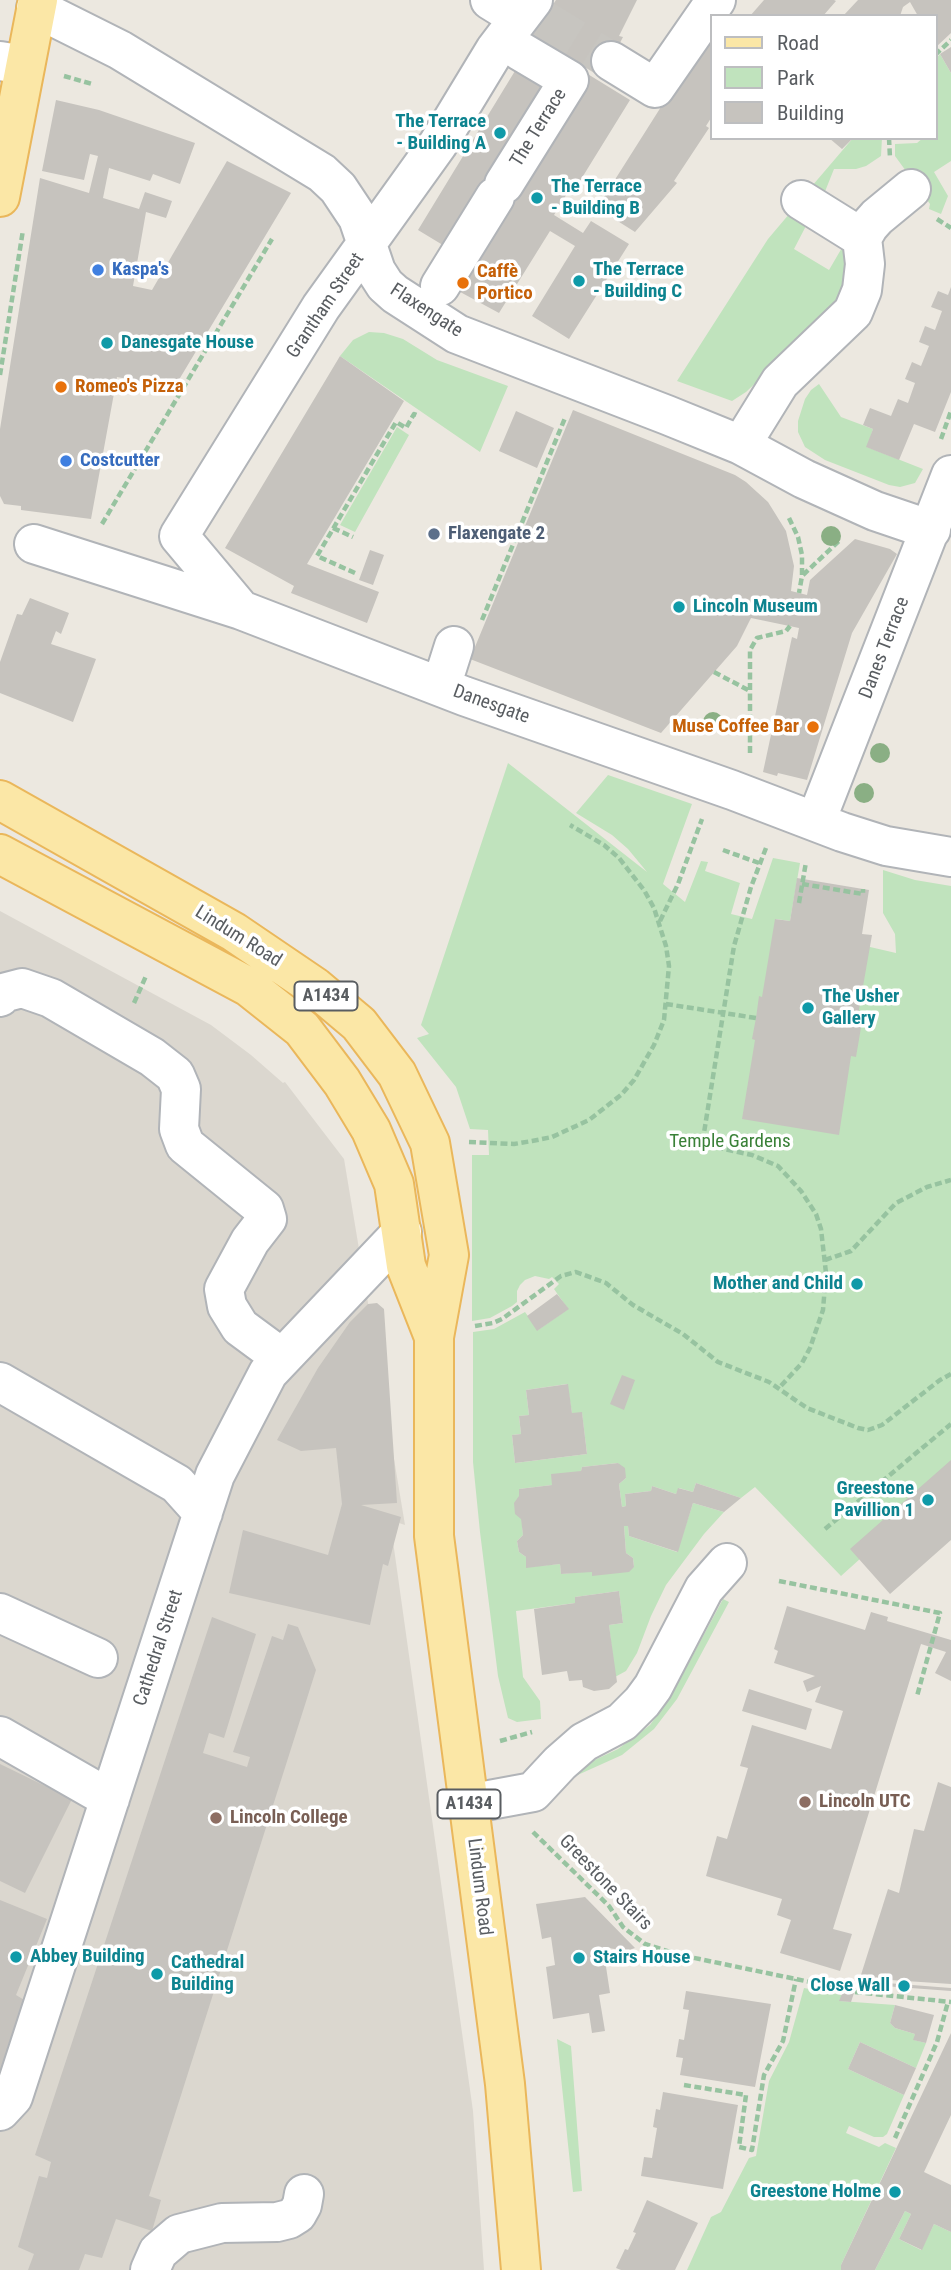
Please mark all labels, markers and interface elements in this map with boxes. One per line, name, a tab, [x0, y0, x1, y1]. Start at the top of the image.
legend	[710, 14, 937, 140]
text: Road	[777, 31, 819, 55]
text: Park	[777, 66, 814, 90]
street label: The Terrace	[506, 85, 572, 171]
text: Building	[777, 101, 844, 125]
place label: The Terrace - Building A	[395, 111, 486, 155]
marker: The Terrace - Building A	[492, 125, 508, 141]
place label: The Terrace - Building B	[551, 176, 642, 220]
marker: The Terrace - Building B	[529, 190, 545, 206]
street label: Grantham Street	[282, 249, 370, 363]
place label: Kaspa's	[112, 259, 169, 281]
place label: The Terrace - Building C	[593, 259, 684, 303]
place label: Caffè Portico	[477, 261, 533, 305]
marker: Kaspa's	[90, 262, 106, 278]
marker: The Terrace - Building C	[571, 273, 587, 289]
marker: Caffè Portico	[455, 275, 471, 291]
street label: Flaxengate	[385, 279, 467, 343]
place label: Danesgate House	[121, 332, 254, 354]
marker: Danesgate House	[99, 335, 115, 351]
place label: Romeo's Pizza	[75, 376, 184, 398]
marker: Romeo's Pizza	[53, 379, 69, 395]
place label: Costcutter	[80, 450, 160, 472]
marker: Costcutter	[58, 453, 74, 469]
place label: Flaxengate 2	[448, 523, 545, 545]
marker: Flaxengate 2	[426, 526, 442, 542]
street label: Danes Terrace	[855, 594, 915, 702]
place label: Lincoln Museum	[693, 596, 818, 618]
marker: Lincoln Museum	[671, 599, 687, 615]
street label: Danesgate	[450, 681, 532, 729]
place label: Muse Coffee Bar	[672, 716, 799, 738]
marker: Muse Coffee Bar	[805, 719, 821, 735]
street label: Lindum Road	[190, 901, 286, 973]
road number: A1434	[294, 981, 358, 1010]
place label: The Usher Gallery	[822, 986, 899, 1030]
marker: The Usher Gallery	[800, 1000, 816, 1016]
park label: Temple Gardens	[669, 1131, 791, 1153]
place label: Mother and Child	[713, 1273, 843, 1295]
marker: Mother and Child	[849, 1276, 865, 1292]
place label: Greestone Pavillion 1	[834, 1478, 914, 1522]
marker: Greestone Pavillion 1	[920, 1492, 936, 1508]
street label: Cathedral Street	[129, 1587, 189, 1709]
road number: A1434	[438, 1790, 500, 1818]
place label: Lincoln UTC	[819, 1791, 911, 1813]
marker: Lincoln UTC	[797, 1794, 813, 1810]
place label: Lincoln College	[230, 1807, 348, 1829]
marker: Lincoln College	[208, 1810, 224, 1826]
street label: Greestone Stairs	[554, 1830, 656, 1936]
street label: Lindum Road	[462, 1837, 496, 1937]
place label: Abbey Building	[30, 1946, 145, 1968]
place label: Stairs House	[593, 1947, 690, 1969]
marker: Abbey Building	[8, 1949, 24, 1965]
marker: Stairs House	[571, 1950, 587, 1966]
place label: Cathedral Building	[171, 1952, 244, 1996]
marker: Cathedral Building	[149, 1966, 165, 1982]
place label: Close Wall	[810, 1975, 890, 1997]
marker: Close Wall	[896, 1978, 912, 1994]
place label: Greestone Holme	[750, 2181, 881, 2203]
marker: Greestone Holme	[887, 2184, 903, 2200]

